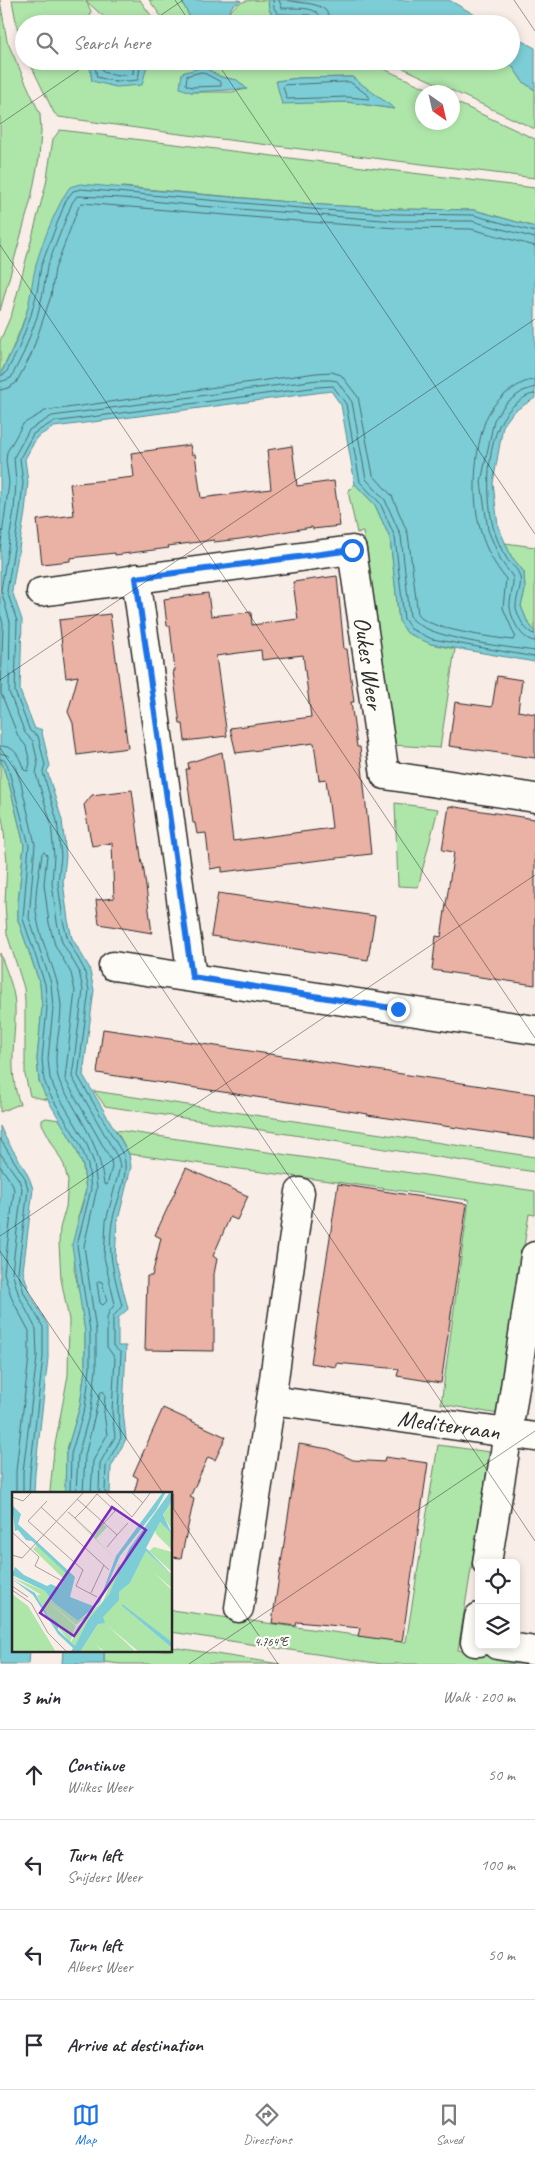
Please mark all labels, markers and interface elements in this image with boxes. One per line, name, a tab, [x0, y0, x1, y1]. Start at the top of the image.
search box	[15, 15, 520, 70]
icon: search	[33, 29, 61, 57]
text: Search here	[73, 31, 150, 55]
north arrow	[415, 85, 460, 130]
route start	[341, 539, 364, 562]
street label: Oukes Weer	[347, 615, 391, 714]
route end	[387, 998, 410, 1021]
street label: Mediterraan	[396, 1403, 502, 1447]
inset map	[12, 1492, 172, 1652]
map controls	[475, 1559, 520, 1649]
button: locate	[475, 1559, 520, 1604]
button: layers	[475, 1604, 520, 1649]
text: 4.764°E	[254, 1634, 290, 1650]
text: 3 min	[20, 1684, 60, 1710]
text: Walk · 200 m	[443, 1687, 515, 1707]
text: Continue	[67, 1753, 124, 1777]
icon: ahead	[20, 1761, 48, 1789]
text: 50 m	[488, 1765, 515, 1785]
text: Wilkes Weer	[67, 1777, 133, 1797]
text: Turn left	[67, 1843, 122, 1867]
icon: left	[20, 1851, 48, 1879]
text: 100 m	[481, 1855, 515, 1875]
text: Snijders Weer	[67, 1867, 142, 1887]
text: Turn left	[67, 1933, 122, 1957]
icon: left	[20, 1941, 48, 1969]
text: 50 m	[488, 1945, 515, 1965]
text: Albers Weer	[67, 1957, 133, 1977]
icon: arrive	[20, 2031, 48, 2059]
text: Arrive at destination	[67, 2033, 203, 2057]
tab: Map	[72, 2101, 100, 2148]
tab: Directions	[243, 2101, 292, 2148]
tab: Saved	[435, 2101, 463, 2148]

